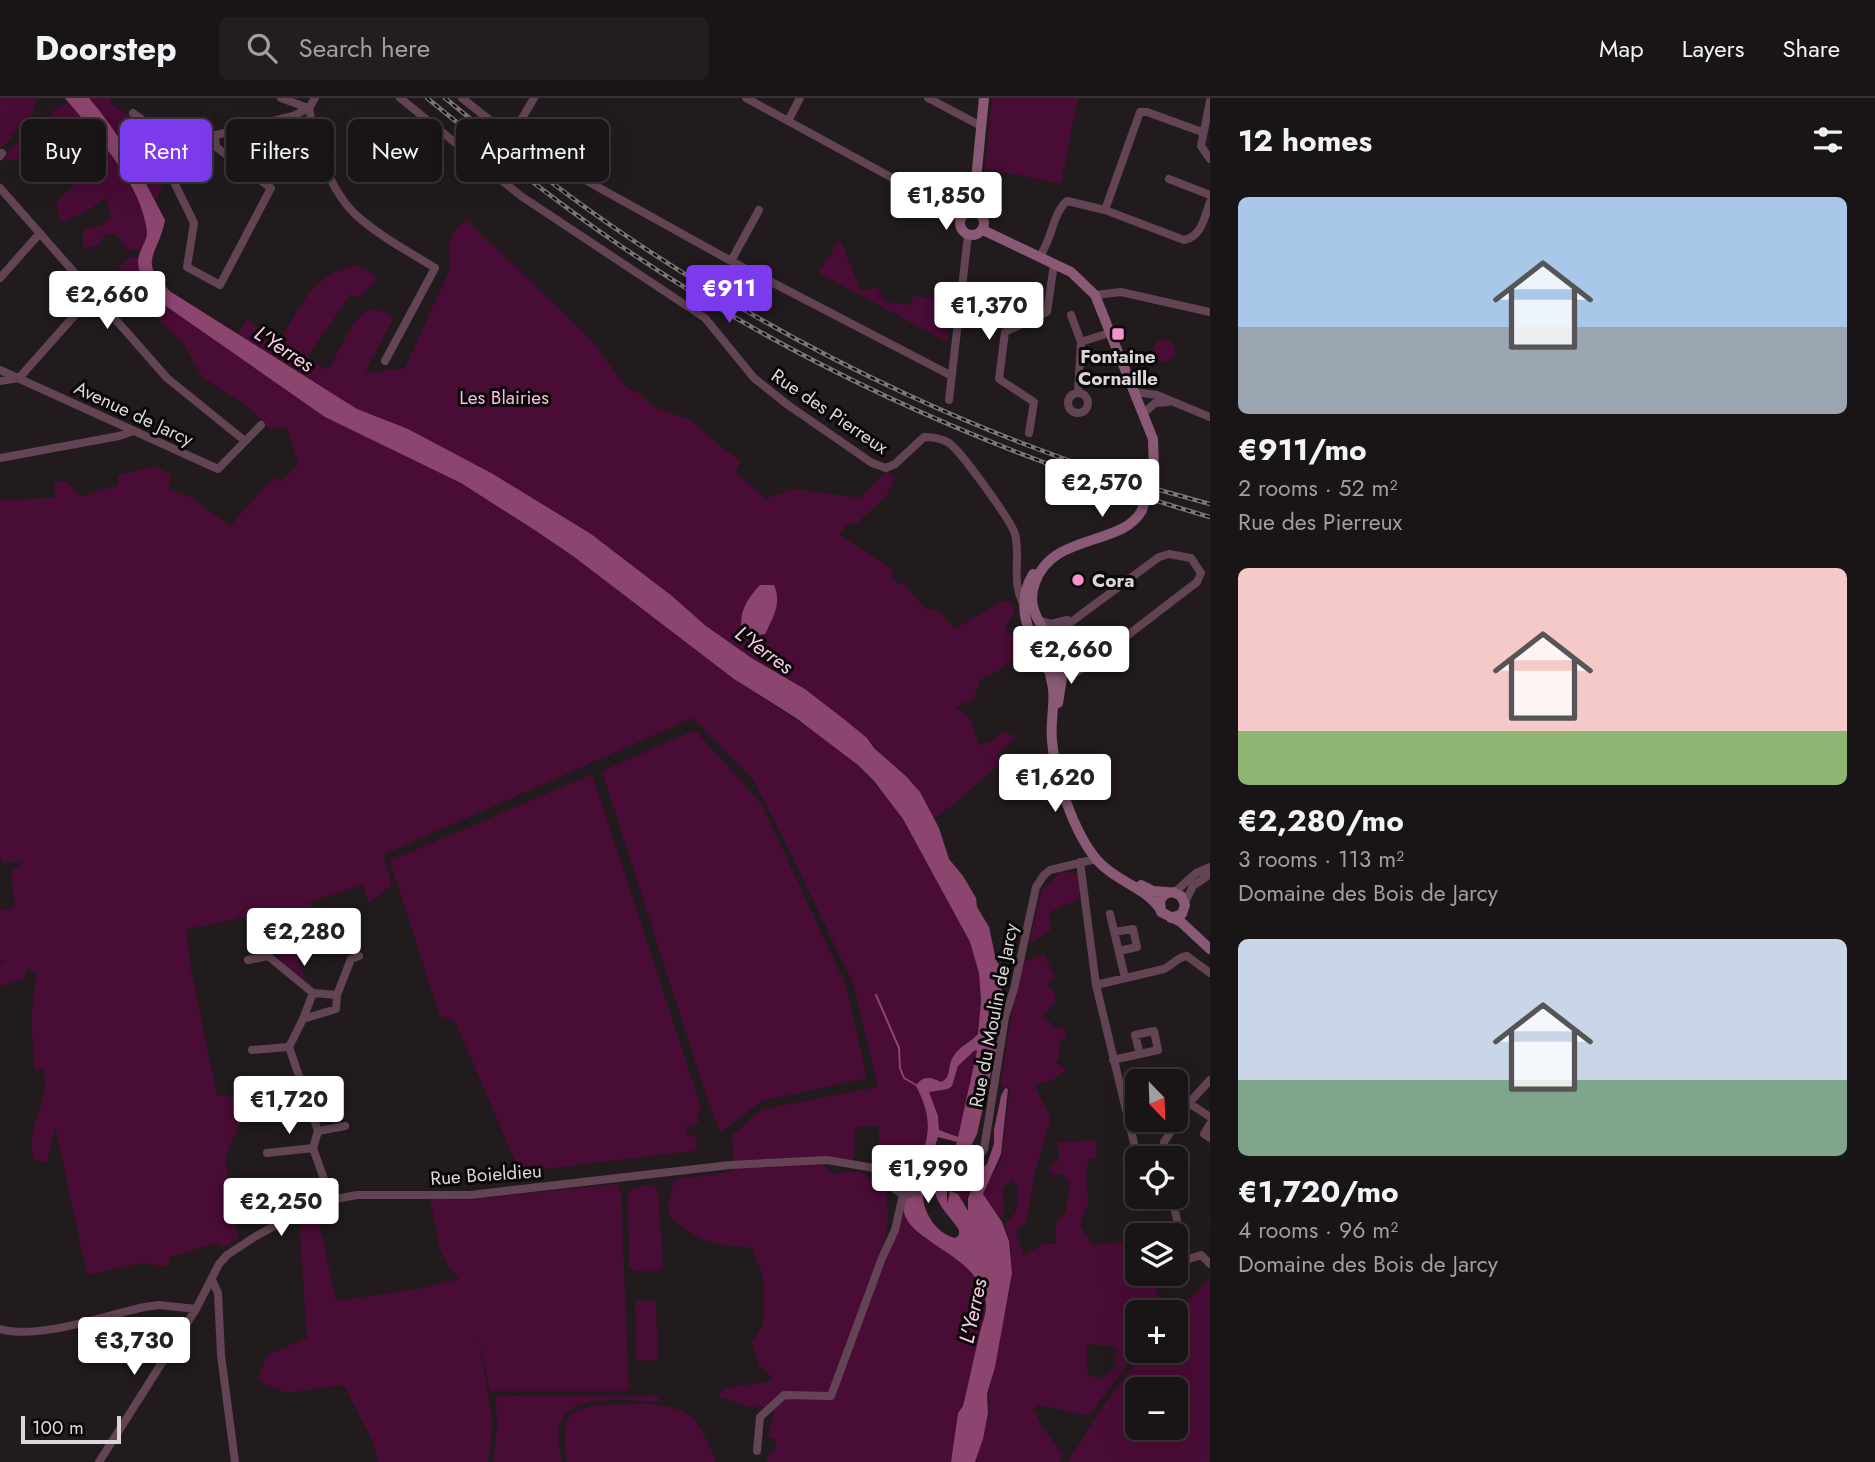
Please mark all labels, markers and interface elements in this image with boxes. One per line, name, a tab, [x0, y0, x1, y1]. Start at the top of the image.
search box	[219, 17, 709, 80]
text: Doorstep	[35, 25, 177, 72]
icon: search	[243, 29, 281, 67]
text: Search here	[299, 29, 430, 67]
text: Map	[1599, 31, 1644, 66]
text: Layers	[1682, 31, 1744, 66]
text: Share	[1782, 31, 1840, 66]
chip: Buy	[21, 119, 106, 182]
chip: Rent	[120, 119, 212, 182]
chip: Filters	[226, 119, 334, 182]
chip: New	[348, 119, 442, 182]
chip: Apartment	[456, 119, 609, 182]
text: 12 homes	[1238, 119, 1372, 162]
icon: filters	[1809, 121, 1847, 159]
pin: €1,850	[889, 172, 1003, 232]
text: €1,850	[907, 178, 985, 212]
icon: home	[1480, 242, 1606, 368]
pin: €911	[688, 266, 770, 325]
text: €911	[702, 271, 756, 305]
pin: €2,660	[50, 272, 164, 331]
text: €2,660	[65, 277, 149, 311]
pin: €1,370	[932, 282, 1046, 342]
text: €1,370	[950, 288, 1028, 322]
water label: L'Yerres	[248, 319, 320, 380]
marker: Fontaine Cornaille	[1110, 326, 1126, 342]
place label: Fontaine Cornaille	[1078, 343, 1158, 392]
street label: Rue des Pierreux	[766, 362, 894, 461]
street label: Avenue de Jarcy	[70, 374, 198, 453]
park label: Les Blairies	[459, 384, 549, 411]
text: €911/mo	[1238, 428, 1367, 471]
pin: €2,570	[1045, 460, 1159, 519]
text: €2,570	[1061, 465, 1143, 499]
text: 2 rooms · 52 m²	[1238, 471, 1397, 505]
text: Rue des Pierreux	[1238, 505, 1402, 539]
place label: Cora	[1092, 567, 1135, 594]
marker: Cora	[1070, 572, 1086, 588]
icon: home	[1480, 613, 1606, 739]
water label: L'Yerres	[729, 619, 800, 682]
pin: €2,660	[1014, 626, 1128, 686]
text: €2,660	[1029, 632, 1113, 666]
pin: €1,620	[998, 754, 1112, 814]
text: €1,620	[1015, 760, 1095, 794]
text: €2,280/mo	[1238, 799, 1404, 842]
text: 3 rooms · 113 m²	[1238, 842, 1404, 876]
text: Domaine des Bois de Jarcy	[1238, 876, 1498, 910]
pin: €2,280	[247, 908, 361, 968]
text: €2,280	[263, 914, 345, 948]
street label: Rue du Moulin de Jarcy	[962, 920, 1025, 1109]
icon: home	[1480, 984, 1606, 1110]
north arrow	[1125, 1069, 1188, 1132]
map controls	[1125, 1069, 1188, 1440]
pin: €1,720	[232, 1076, 346, 1136]
text: €1,720	[250, 1082, 328, 1116]
pin: €1,990	[871, 1146, 985, 1205]
button: locate	[1125, 1146, 1188, 1209]
text: €1,990	[888, 1151, 968, 1185]
street label: Rue Boieldieu	[429, 1157, 543, 1192]
text: €1,720/mo	[1238, 1170, 1399, 1213]
pin: €2,250	[224, 1178, 338, 1238]
text: €2,250	[240, 1184, 322, 1218]
text: 4 rooms · 96 m²	[1238, 1213, 1398, 1247]
button: layers	[1125, 1223, 1188, 1286]
text: Domaine des Bois de Jarcy	[1238, 1247, 1498, 1281]
water label: L'Yerres	[952, 1275, 995, 1346]
button: +	[1125, 1300, 1188, 1363]
pin: €3,730	[77, 1318, 191, 1377]
text: €3,730	[94, 1323, 174, 1357]
button: −	[1125, 1377, 1188, 1440]
scale bar	[21, 1413, 121, 1445]
text: 100 m	[32, 1414, 84, 1441]

